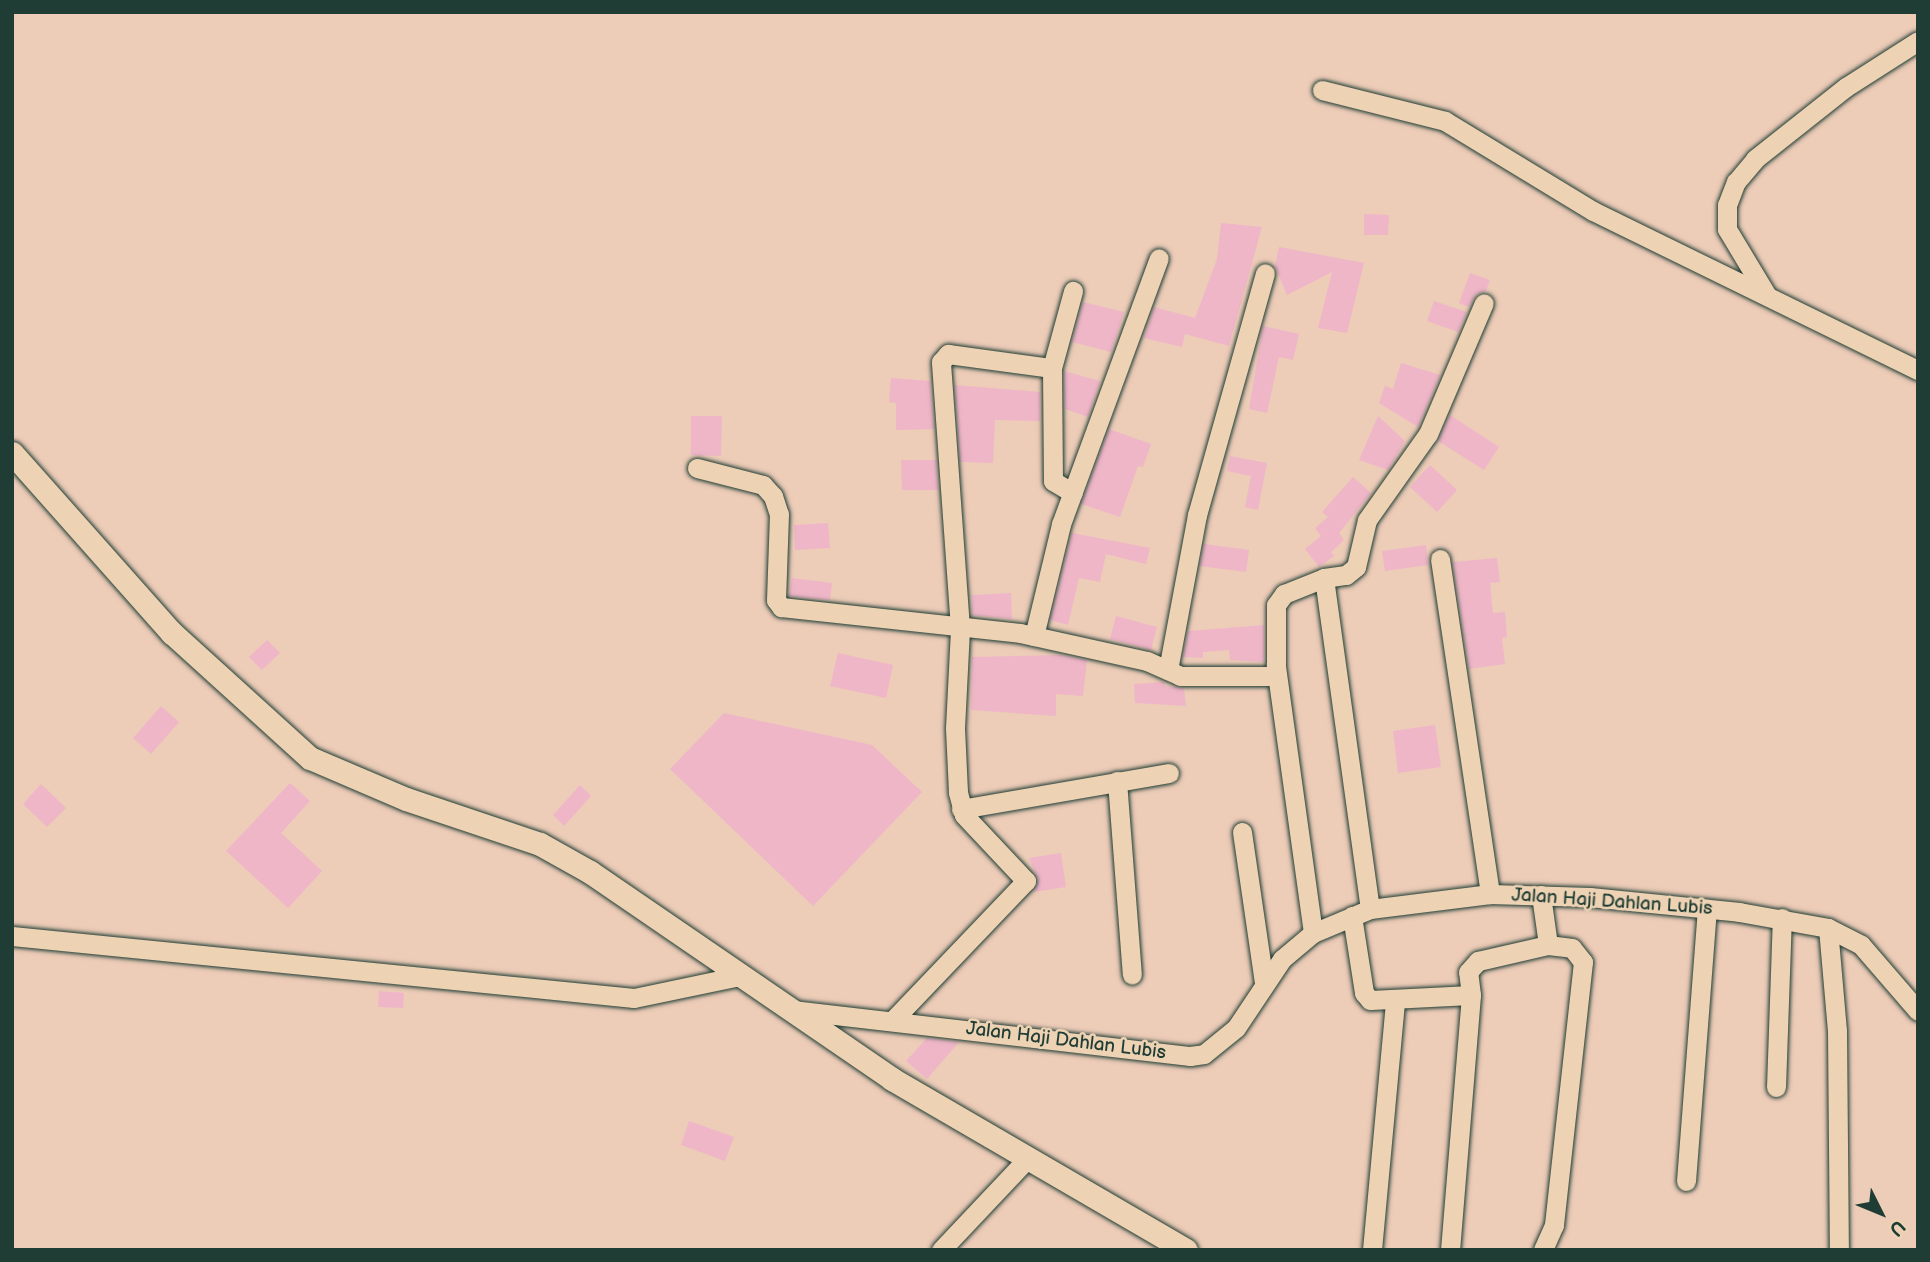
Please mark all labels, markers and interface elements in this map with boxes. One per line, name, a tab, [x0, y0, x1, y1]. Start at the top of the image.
street label: Jalan Haji Dahlan Lubis	[1511, 884, 1713, 920]
street label: Jalan Haji Dahlan Lubis	[965, 1017, 1167, 1065]
north arrow	[1846, 1178, 1916, 1248]
text: U	[1884, 1215, 1910, 1240]

